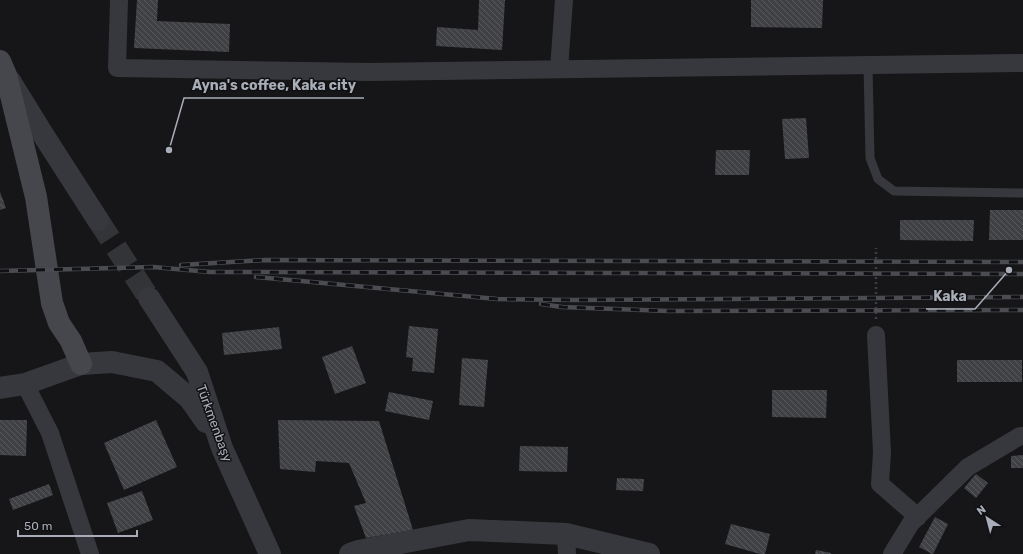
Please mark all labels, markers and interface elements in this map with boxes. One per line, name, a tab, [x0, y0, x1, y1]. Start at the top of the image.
callout: Ayna's coffee, Kaka city	[184, 72, 364, 98]
text: Ayna's coffee, Kaka city	[192, 77, 357, 94]
callout: Kaka	[926, 283, 975, 309]
text: Kaka	[933, 288, 967, 305]
street label: Türkmenbaşy	[194, 382, 235, 464]
north arrow	[967, 498, 1007, 538]
text: N	[974, 503, 989, 518]
scale bar	[18, 512, 137, 538]
text: 50 m	[24, 519, 52, 533]

